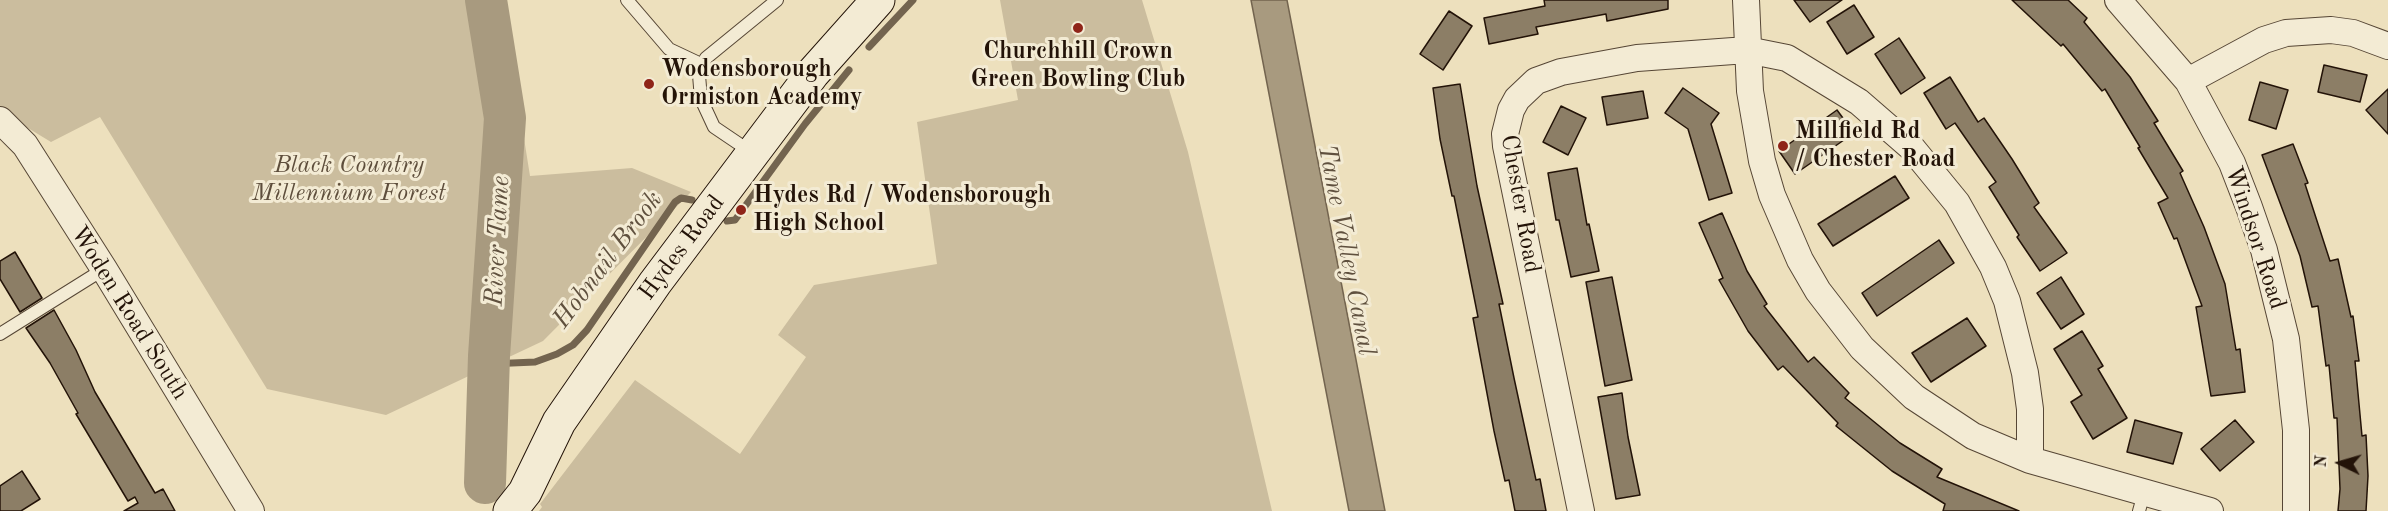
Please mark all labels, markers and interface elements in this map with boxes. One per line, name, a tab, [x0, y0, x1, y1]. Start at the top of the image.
marker: Churchhill Crown Green Bowling Club	[1071, 21, 1085, 35]
place label: Churchhill Crown Green Bowling Club	[971, 38, 1185, 94]
place label: Wodensborough Ormiston Academy	[661, 56, 863, 112]
marker: Wodensborough Ormiston Academy	[642, 77, 656, 91]
place label: Millfield Rd / Chester Road	[1795, 118, 1955, 174]
street label: Chester Road	[1494, 133, 1546, 275]
marker: Millfield Rd / Chester Road	[1776, 139, 1790, 153]
water label: Tame Valley Canal	[1310, 142, 1382, 358]
park label: Black Country Millennium Forest	[252, 152, 446, 208]
street label: Windsor Road	[2218, 163, 2292, 313]
water label: River Tame	[479, 175, 517, 307]
place label: Hydes Rd / Wodensborough High School	[753, 182, 1051, 238]
water label: Hobnail Brook	[546, 185, 670, 335]
street label: Hydes Road	[633, 190, 731, 306]
marker: Hydes Rd / Wodensborough High School	[734, 203, 748, 217]
street label: Woden Road South	[64, 221, 194, 405]
north arrow	[2310, 433, 2370, 493]
text: N	[2314, 455, 2331, 468]

